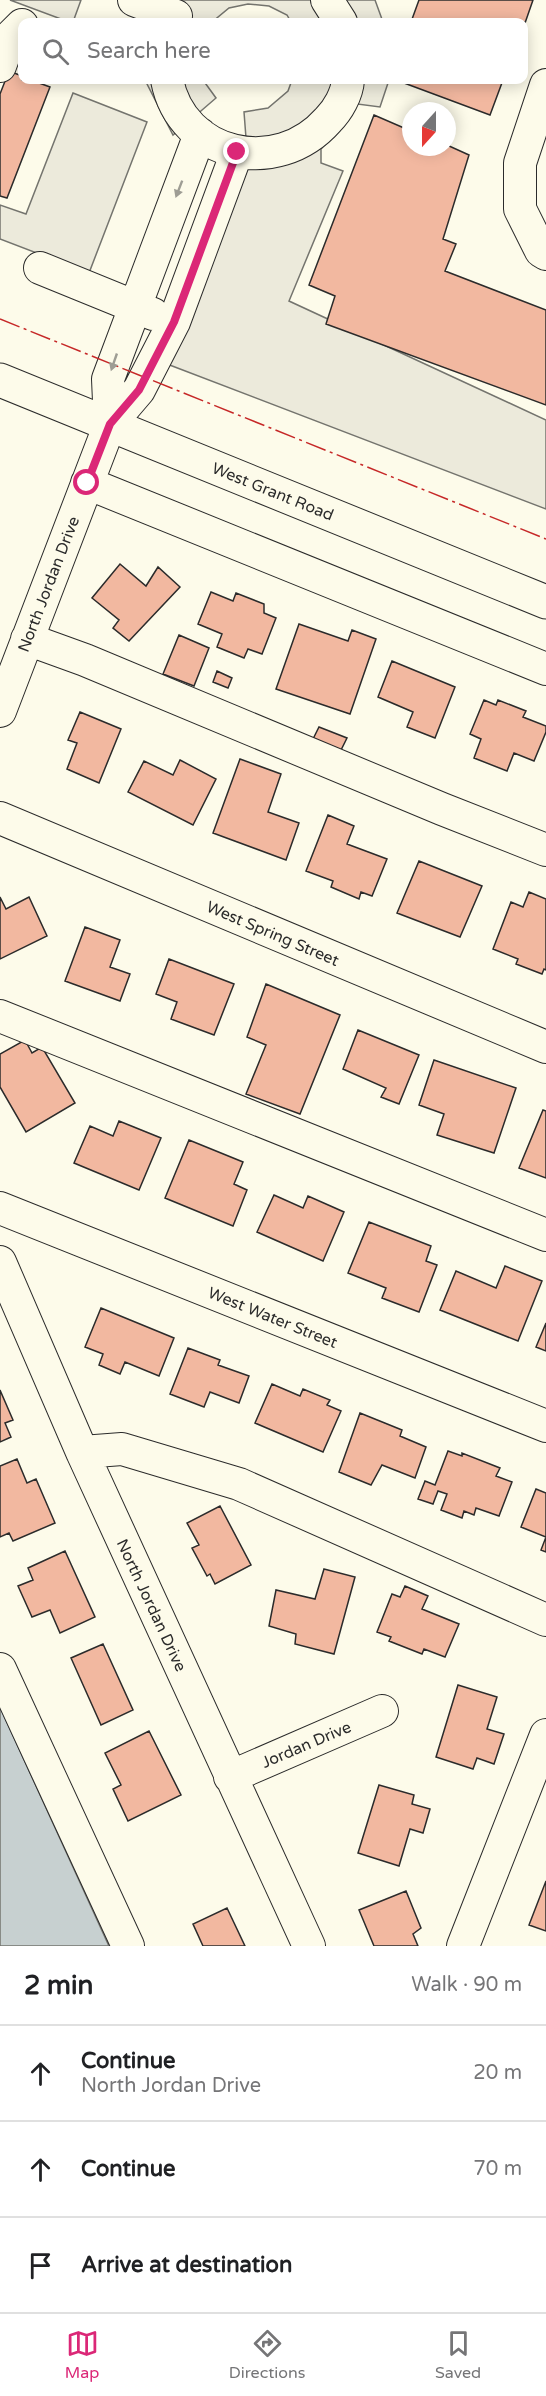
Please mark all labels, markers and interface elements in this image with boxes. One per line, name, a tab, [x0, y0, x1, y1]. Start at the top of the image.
search box	[18, 18, 528, 84]
icon: search	[39, 35, 72, 68]
text: Search here	[87, 38, 211, 64]
north arrow	[402, 102, 456, 156]
route end	[223, 138, 249, 164]
one-way arrow	[174, 180, 183, 198]
one-way arrow	[108, 353, 118, 371]
street label: West Grant Road	[209, 458, 336, 525]
route start	[73, 469, 99, 495]
street label: North Jordan Drive	[14, 514, 84, 655]
street label: West Spring Street	[203, 897, 342, 971]
street label: West Water Street	[205, 1283, 340, 1353]
street label: North Jordan Drive	[112, 1536, 191, 1675]
street label: Jordan Drive	[259, 1717, 354, 1773]
text: 2 min	[24, 1970, 93, 2001]
text: Walk · 90 m	[411, 1973, 522, 1997]
text: Continue	[81, 2048, 176, 2074]
icon: ahead	[24, 2057, 57, 2090]
text: 20 m	[473, 2061, 522, 2085]
text: North Jordan Drive	[81, 2074, 261, 2098]
icon: ahead	[24, 2153, 57, 2186]
text: Continue	[81, 2156, 176, 2182]
text: 70 m	[473, 2157, 522, 2181]
icon: arrive	[24, 2249, 57, 2282]
text: Arrive at destination	[81, 2252, 292, 2278]
tab: Map	[65, 2327, 99, 2383]
tab: Directions	[229, 2327, 305, 2383]
tab: Saved	[435, 2327, 481, 2383]

